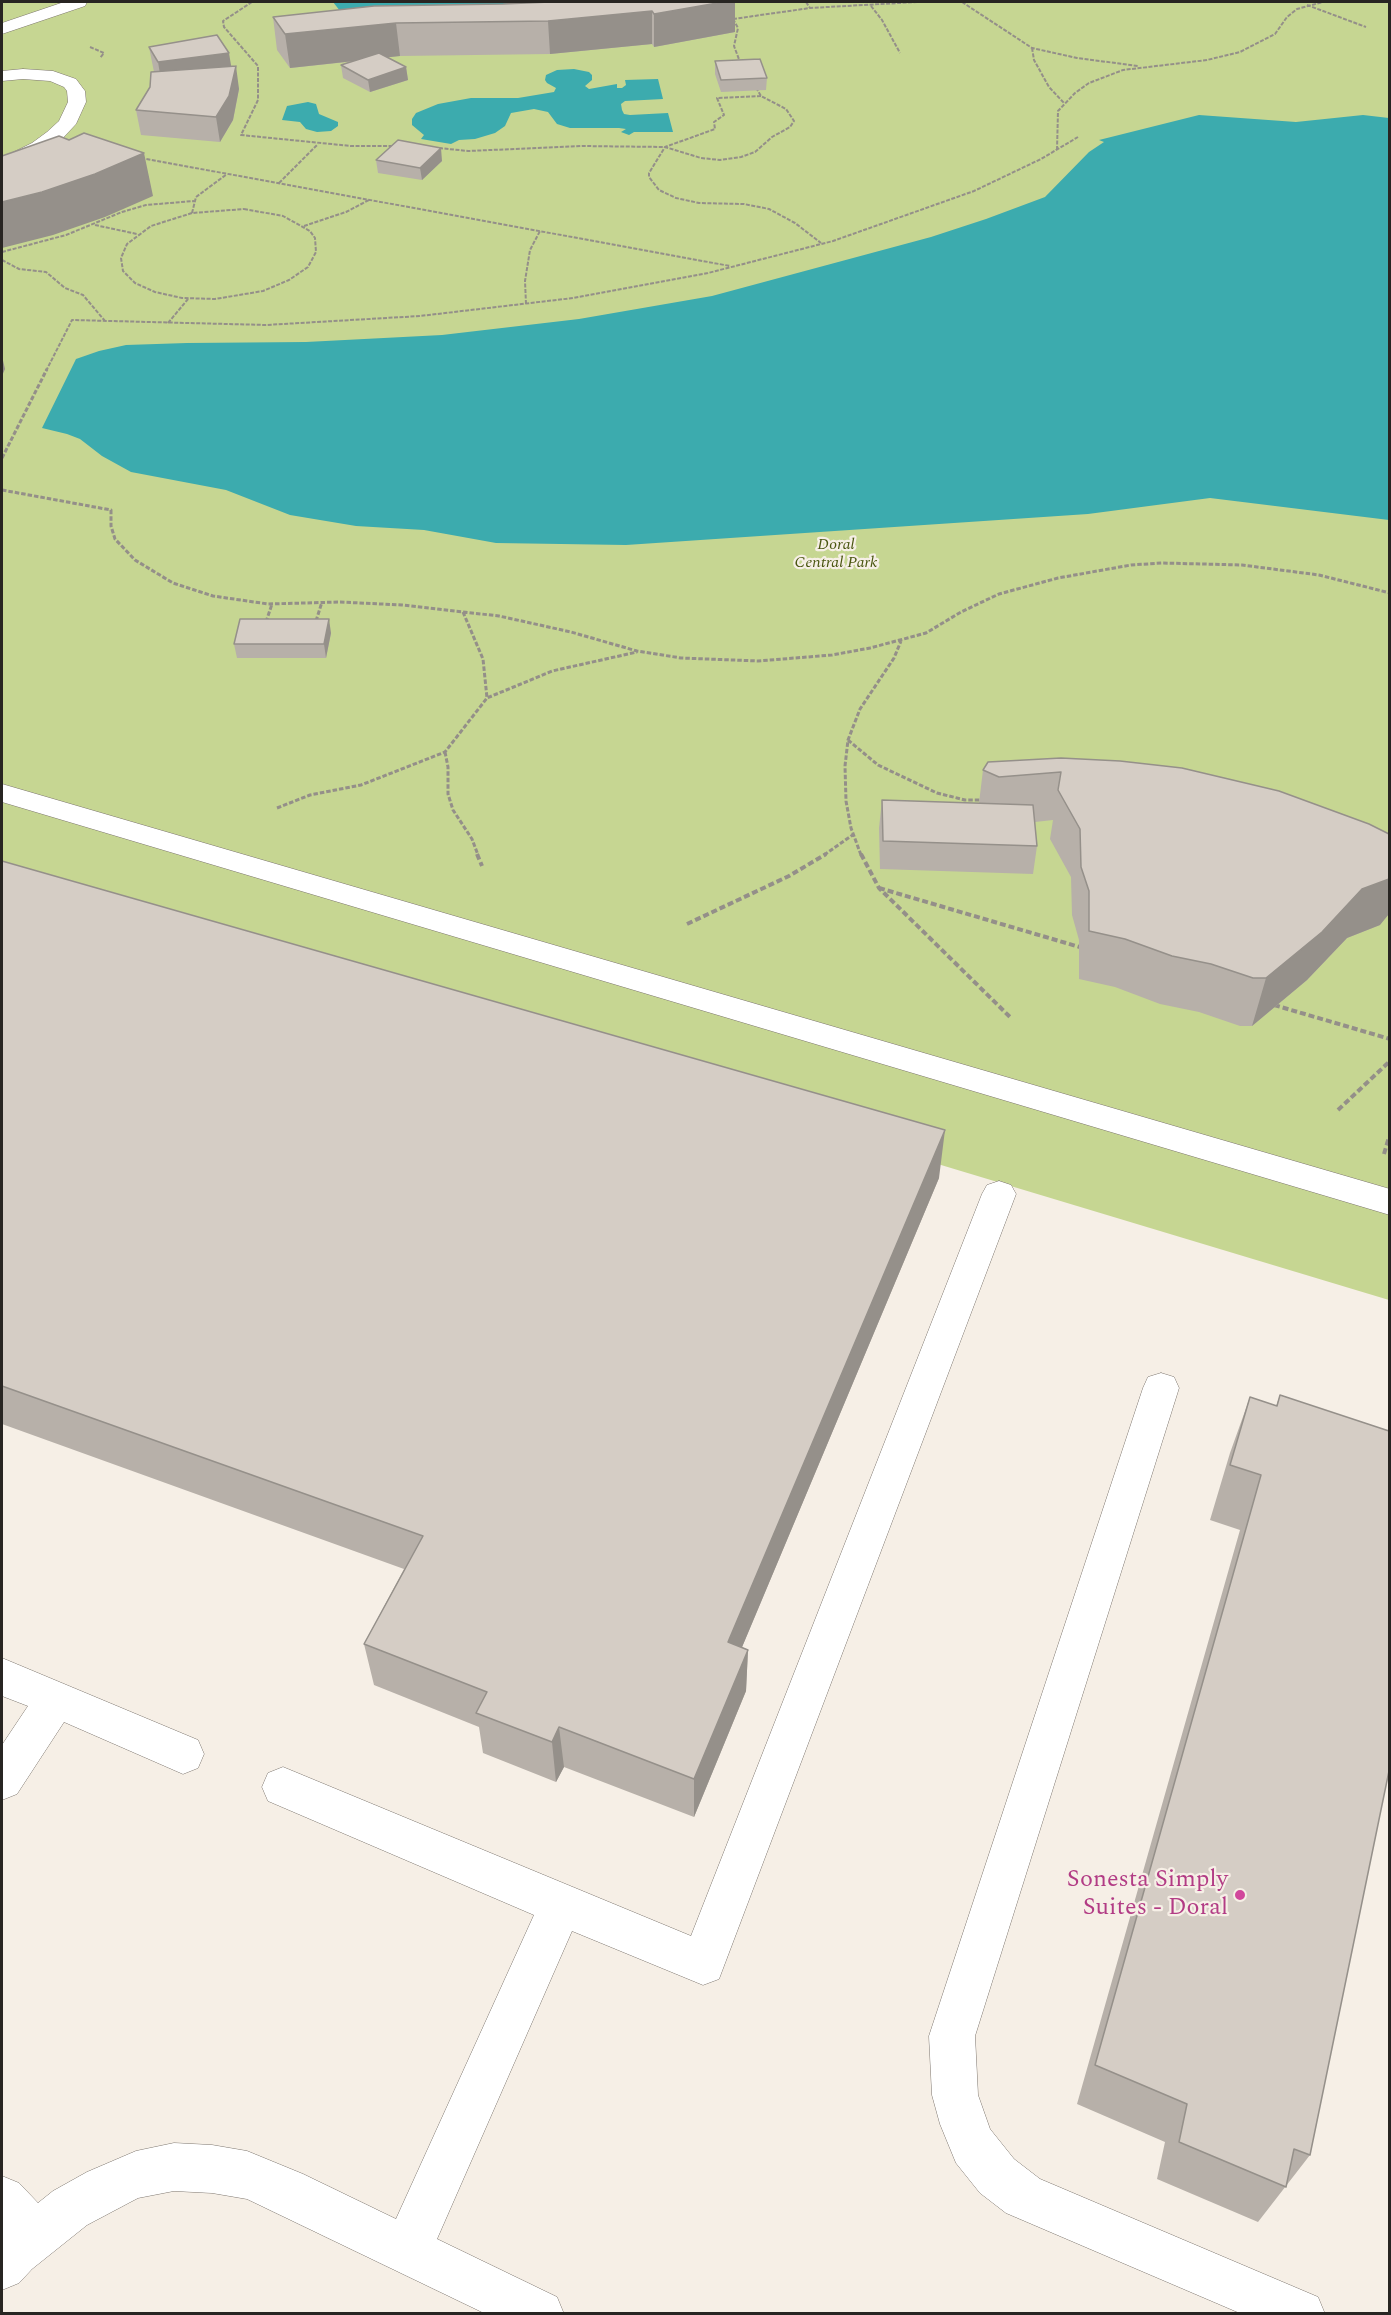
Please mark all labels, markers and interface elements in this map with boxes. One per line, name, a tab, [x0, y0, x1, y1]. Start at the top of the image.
park label: Doral Central Park	[794, 536, 878, 574]
place label: Sonesta Simply Suites - Doral	[1067, 1867, 1228, 1923]
marker: Sonesta Simply Suites - Doral	[1233, 1888, 1247, 1902]

